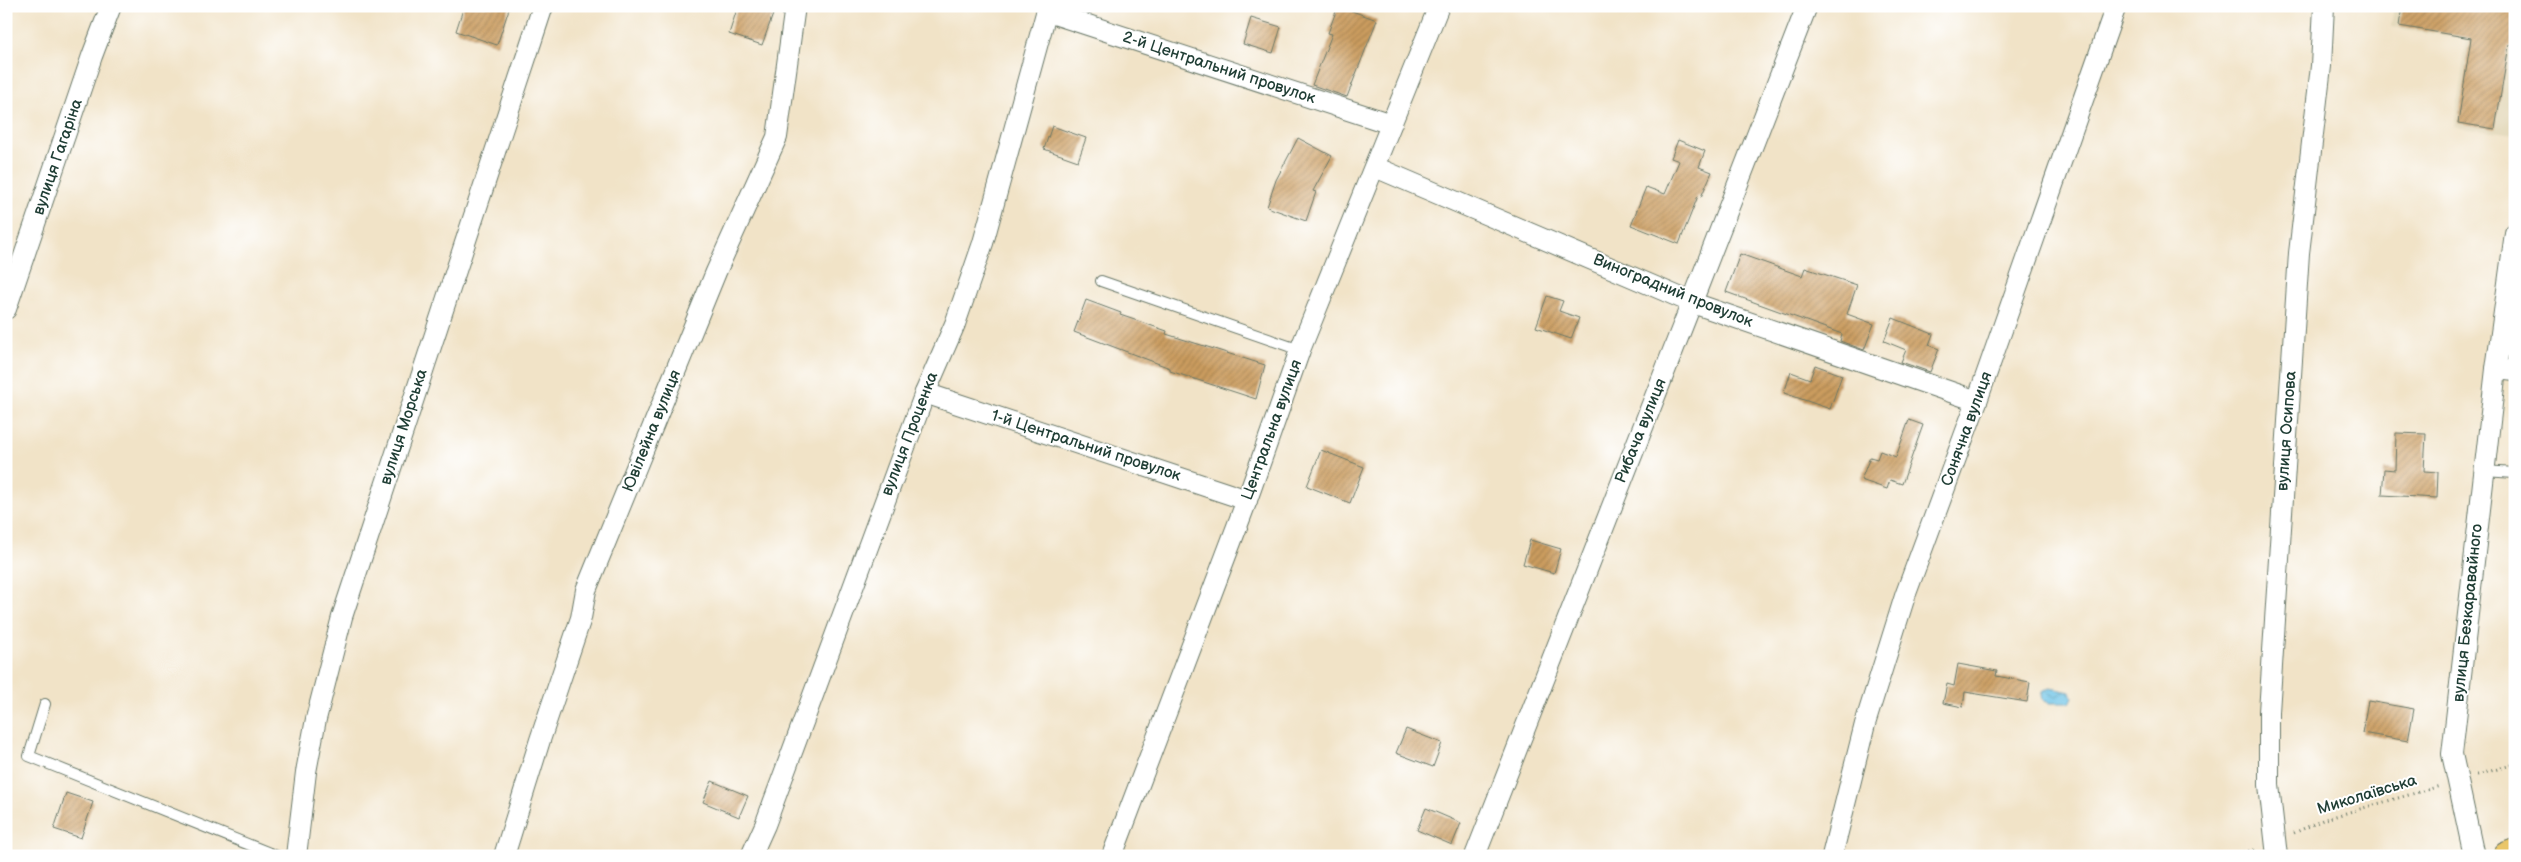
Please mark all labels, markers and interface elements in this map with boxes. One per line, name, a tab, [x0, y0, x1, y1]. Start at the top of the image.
street label: 2-й Центральний провулок	[1120, 28, 1318, 108]
street label: вулиця Гагаріна	[29, 96, 87, 218]
street label: Виноградний провулок	[1590, 250, 1756, 332]
street label: Центральна вулиця	[1238, 357, 1306, 503]
street label: вулиця Морська	[376, 366, 432, 487]
street label: Ювілейна вулиця	[619, 367, 685, 495]
street label: вулиця Проценка	[878, 369, 943, 498]
street label: Сонячна вулиця	[1938, 369, 1997, 489]
street label: вулиця Осипова	[2273, 370, 2301, 492]
street label: Рибача вулиця	[1611, 376, 1671, 486]
street label: 1-й Центральний провулок	[989, 406, 1184, 486]
street label: вулиця Безкаравайного	[2449, 523, 2487, 703]
street label: Миколаївська	[2315, 771, 2420, 819]

